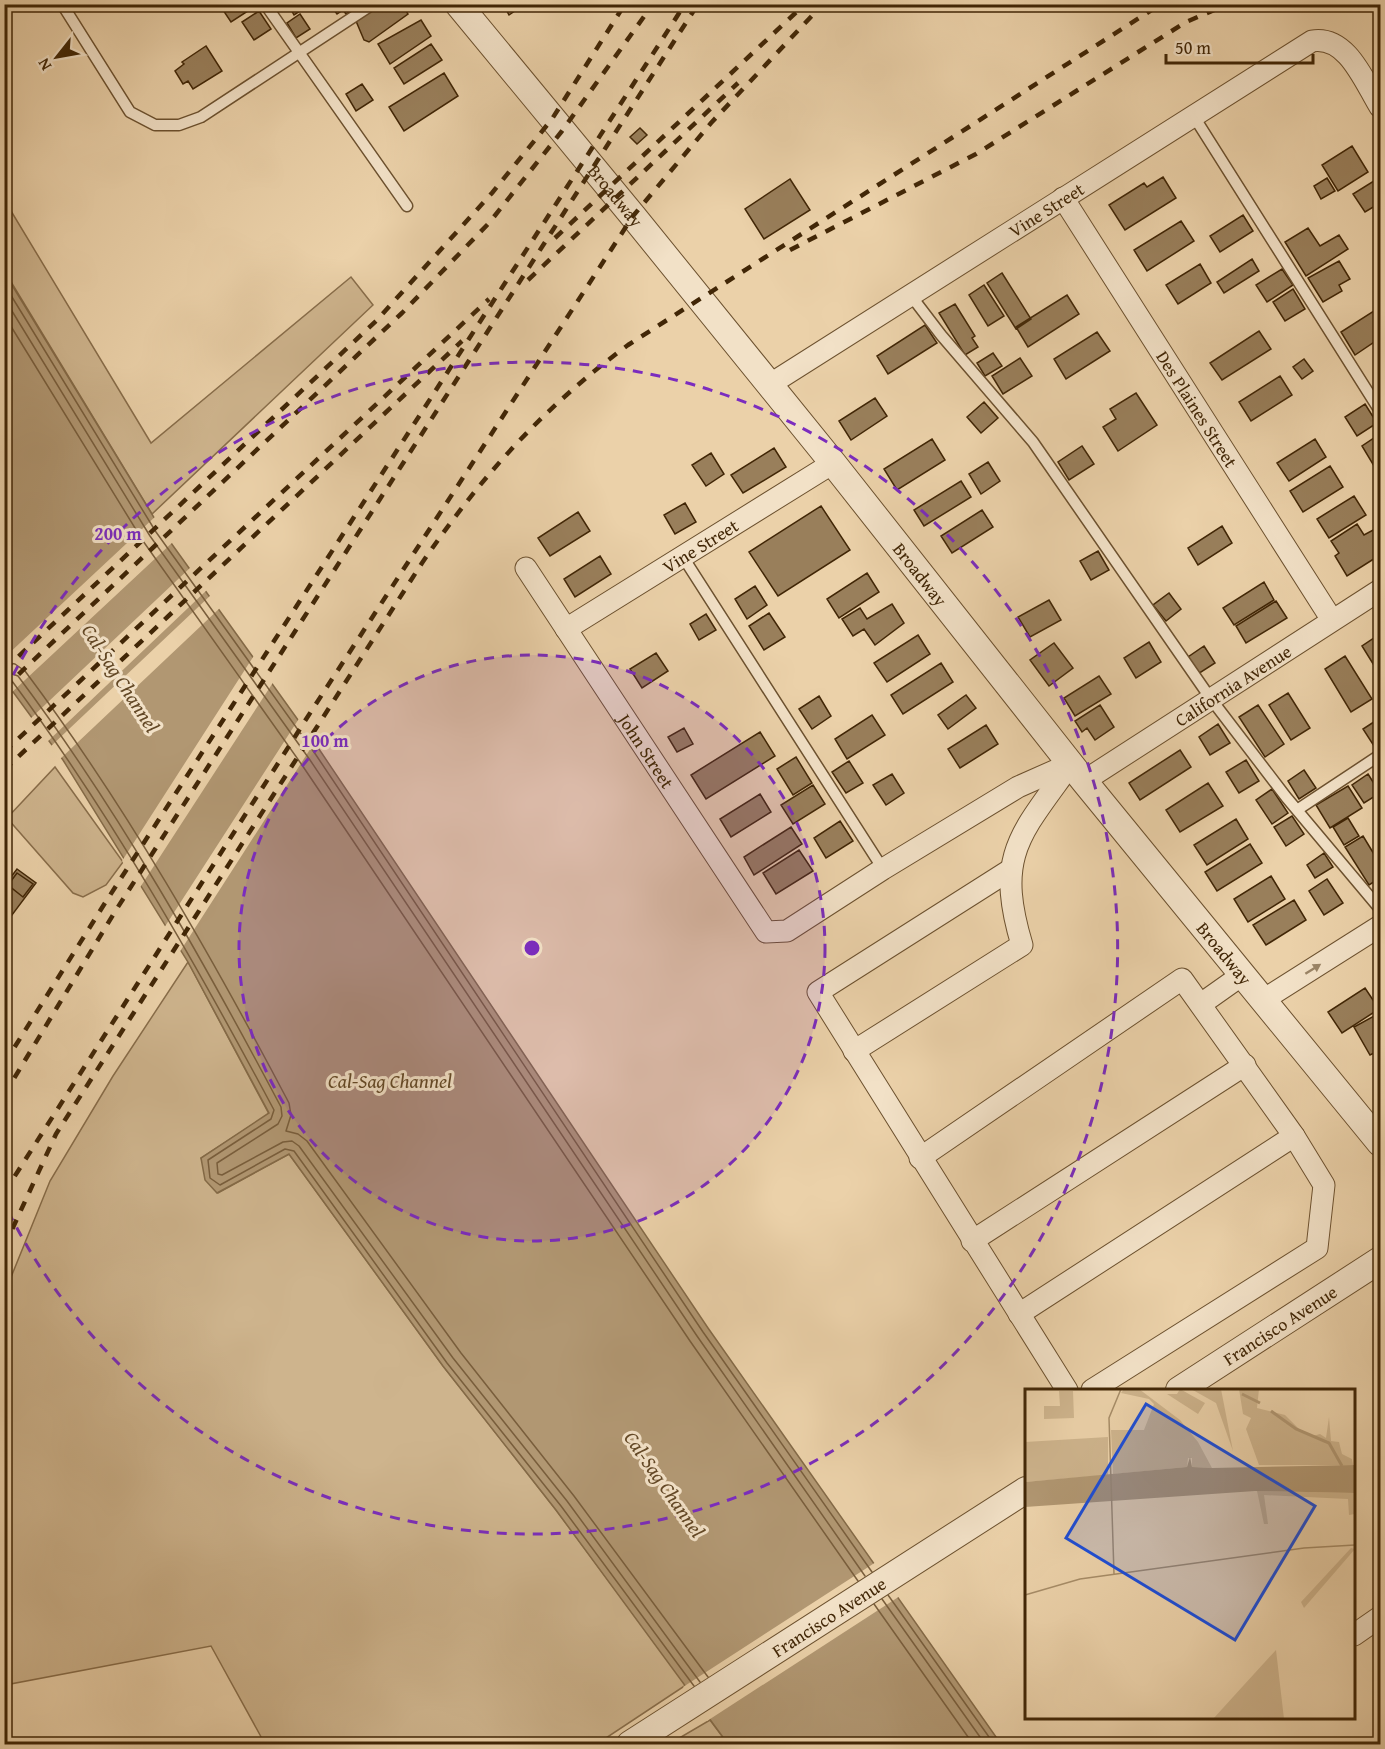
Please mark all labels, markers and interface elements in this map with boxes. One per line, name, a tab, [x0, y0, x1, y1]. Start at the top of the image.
north arrow	[27, 27, 87, 87]
scale bar	[1166, 27, 1313, 65]
text: 50 m	[1175, 34, 1211, 61]
text: N	[31, 54, 57, 75]
street label: Broadway	[582, 158, 650, 233]
street label: Vine Street	[1003, 175, 1090, 244]
street label: Des Plaines Street	[1150, 345, 1245, 473]
street label: Vine Street	[657, 511, 744, 579]
text: 200 m	[94, 520, 142, 547]
street label: Broadway	[887, 536, 954, 612]
water label: Cal-Sag Channel	[75, 618, 167, 738]
street label: California Avenue	[1169, 637, 1296, 733]
street label: John Street	[611, 706, 681, 794]
text: 100 m	[301, 727, 349, 754]
street label: Broadway	[1191, 916, 1259, 990]
centre of rings	[522, 938, 542, 958]
one-way arrow	[1304, 963, 1320, 975]
water label: Cal-Sag Channel	[328, 1066, 452, 1095]
street label: Francisco Avenue	[1217, 1278, 1342, 1372]
inset map	[1025, 1389, 1355, 1719]
water label: Cal-Sag Channel	[618, 1425, 712, 1543]
street label: Francisco Avenue	[766, 1570, 891, 1663]

